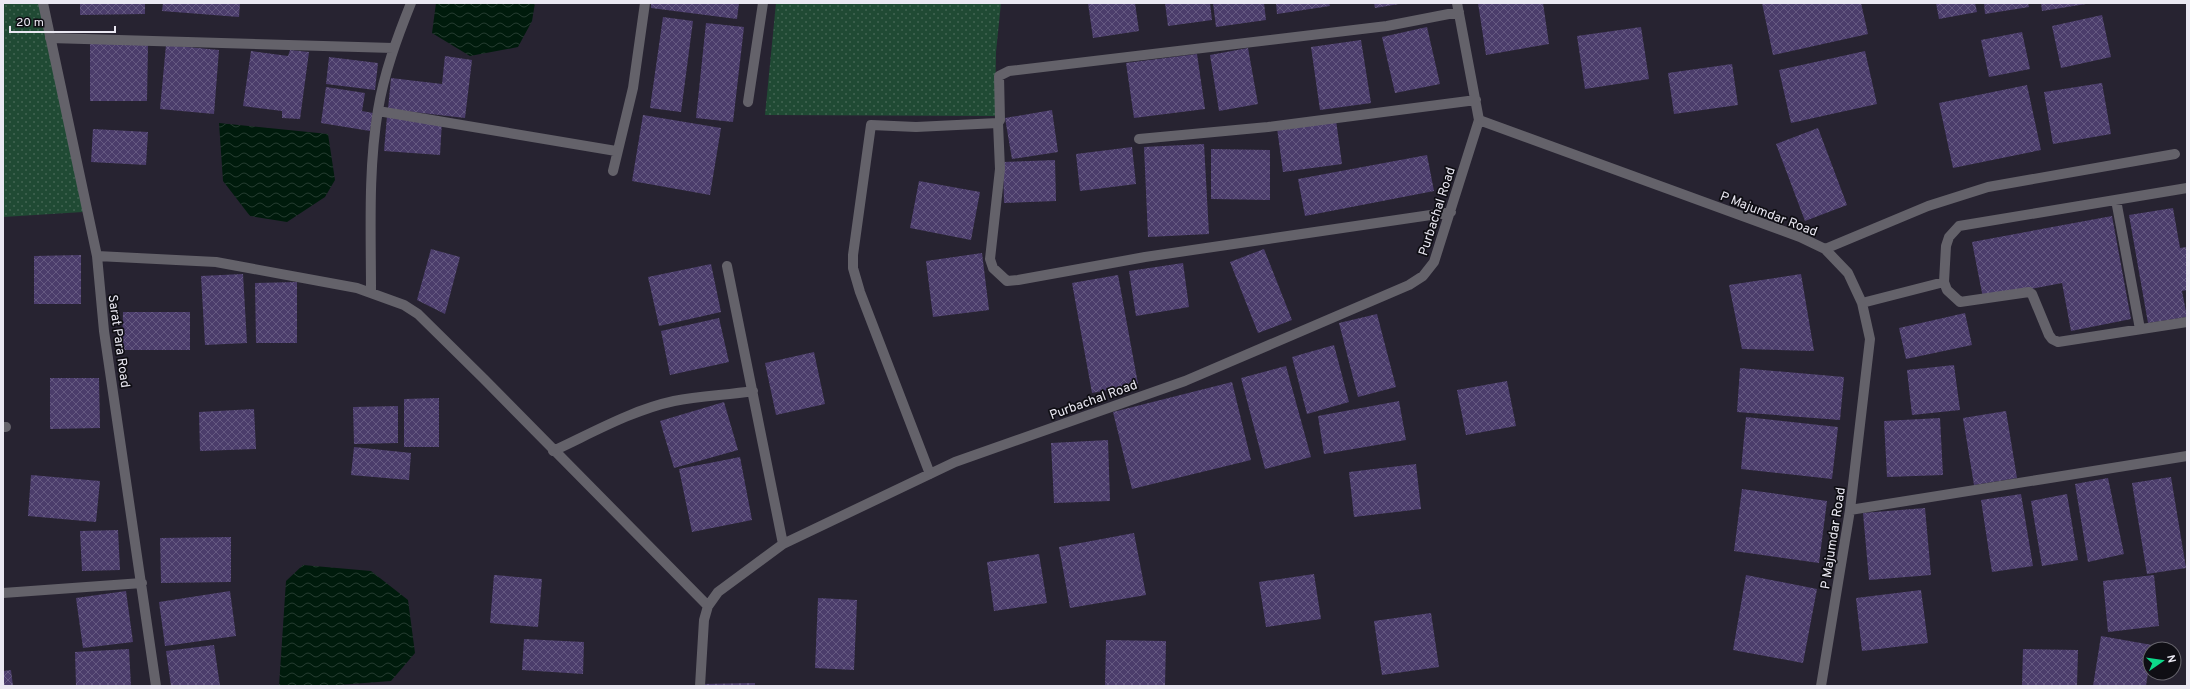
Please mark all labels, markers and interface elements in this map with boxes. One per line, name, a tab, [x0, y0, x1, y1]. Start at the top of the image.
scale bar	[10, 8, 115, 34]
text: 20 m	[16, 15, 44, 31]
street label: Purbachal Road	[1416, 165, 1460, 258]
street label: P Majumdar Road	[1717, 189, 1819, 241]
street label: Sarat Para Road	[104, 294, 132, 389]
street label: Purbachal Road	[1048, 378, 1140, 424]
street label: P Majumdar Road	[1818, 486, 1850, 590]
north arrow	[2142, 641, 2182, 681]
text: N	[2163, 654, 2178, 664]

